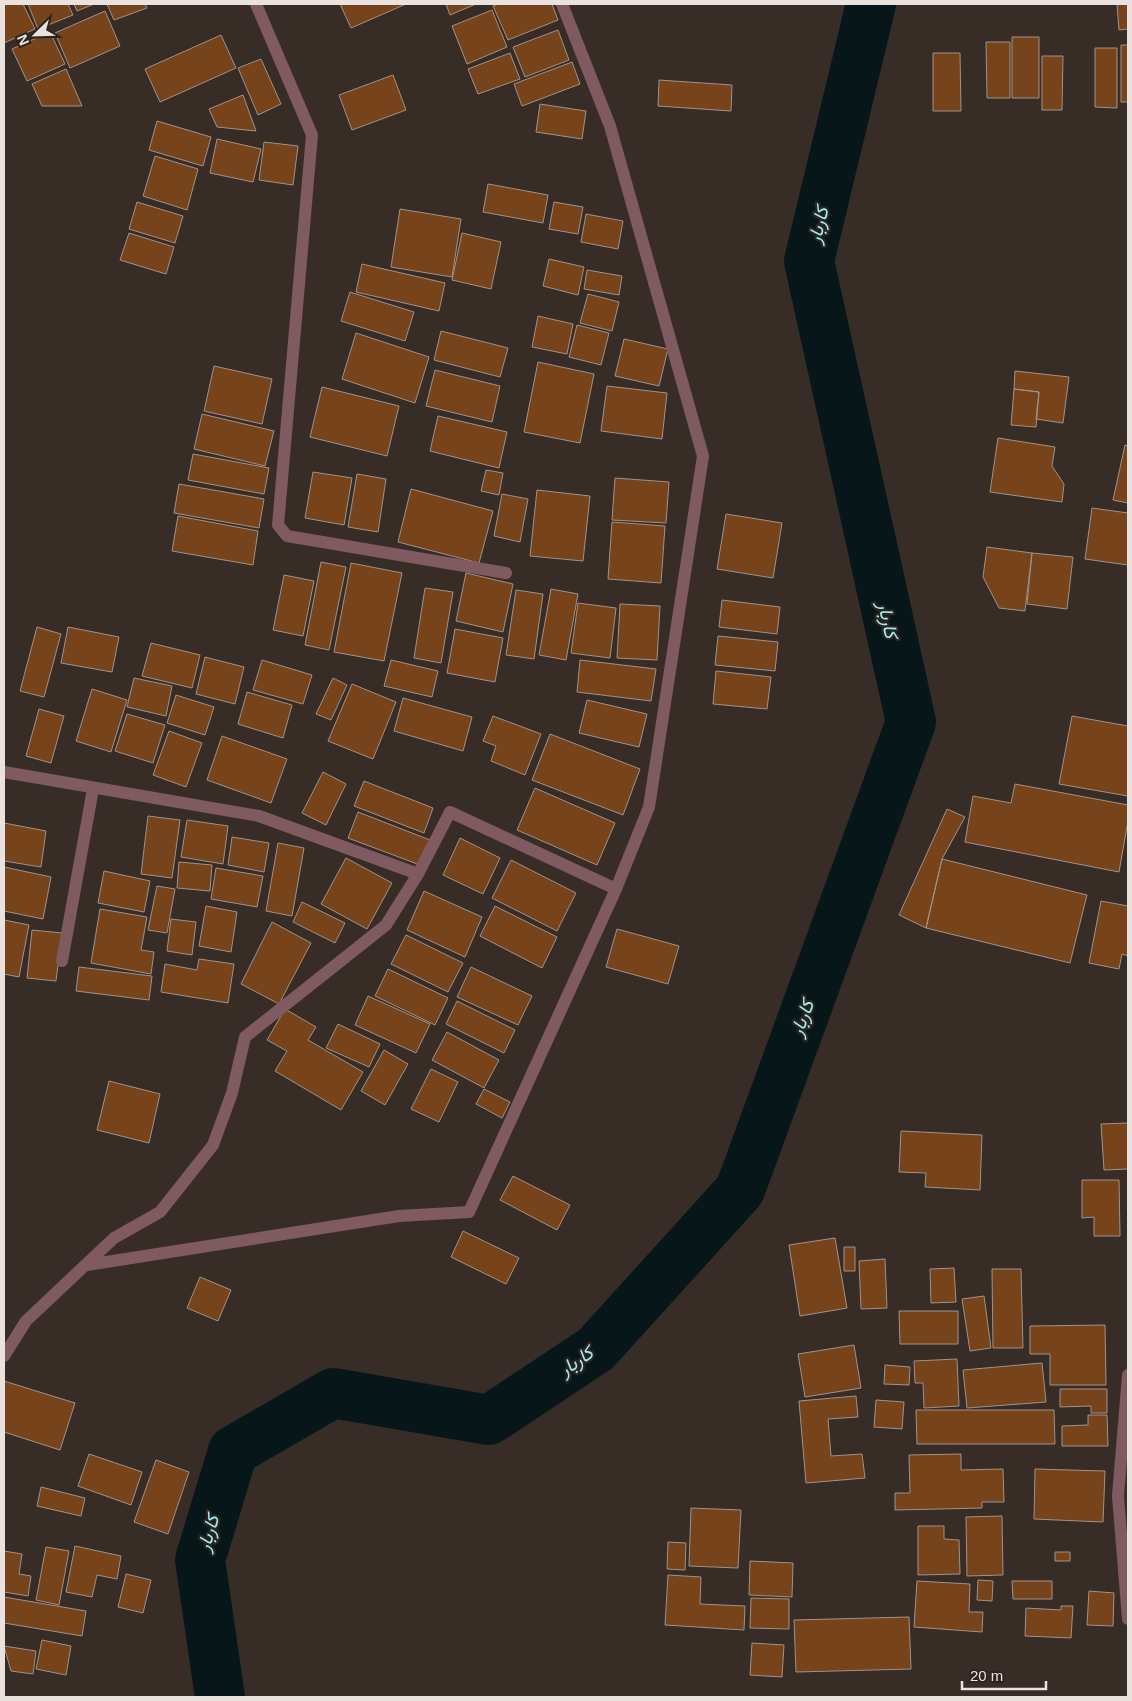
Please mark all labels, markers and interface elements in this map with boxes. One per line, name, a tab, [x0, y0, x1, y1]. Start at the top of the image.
north arrow	[10, 10, 60, 60]
text: N	[14, 32, 32, 48]
water label: کاربار	[803, 201, 834, 246]
water label: کاربار	[873, 599, 903, 644]
water label: کاربار	[786, 994, 820, 1040]
water label: کاربار	[554, 1340, 600, 1381]
water label: کاربار	[192, 1509, 225, 1555]
scale bar	[962, 1658, 1046, 1690]
text: 20 m	[970, 1667, 1003, 1684]

